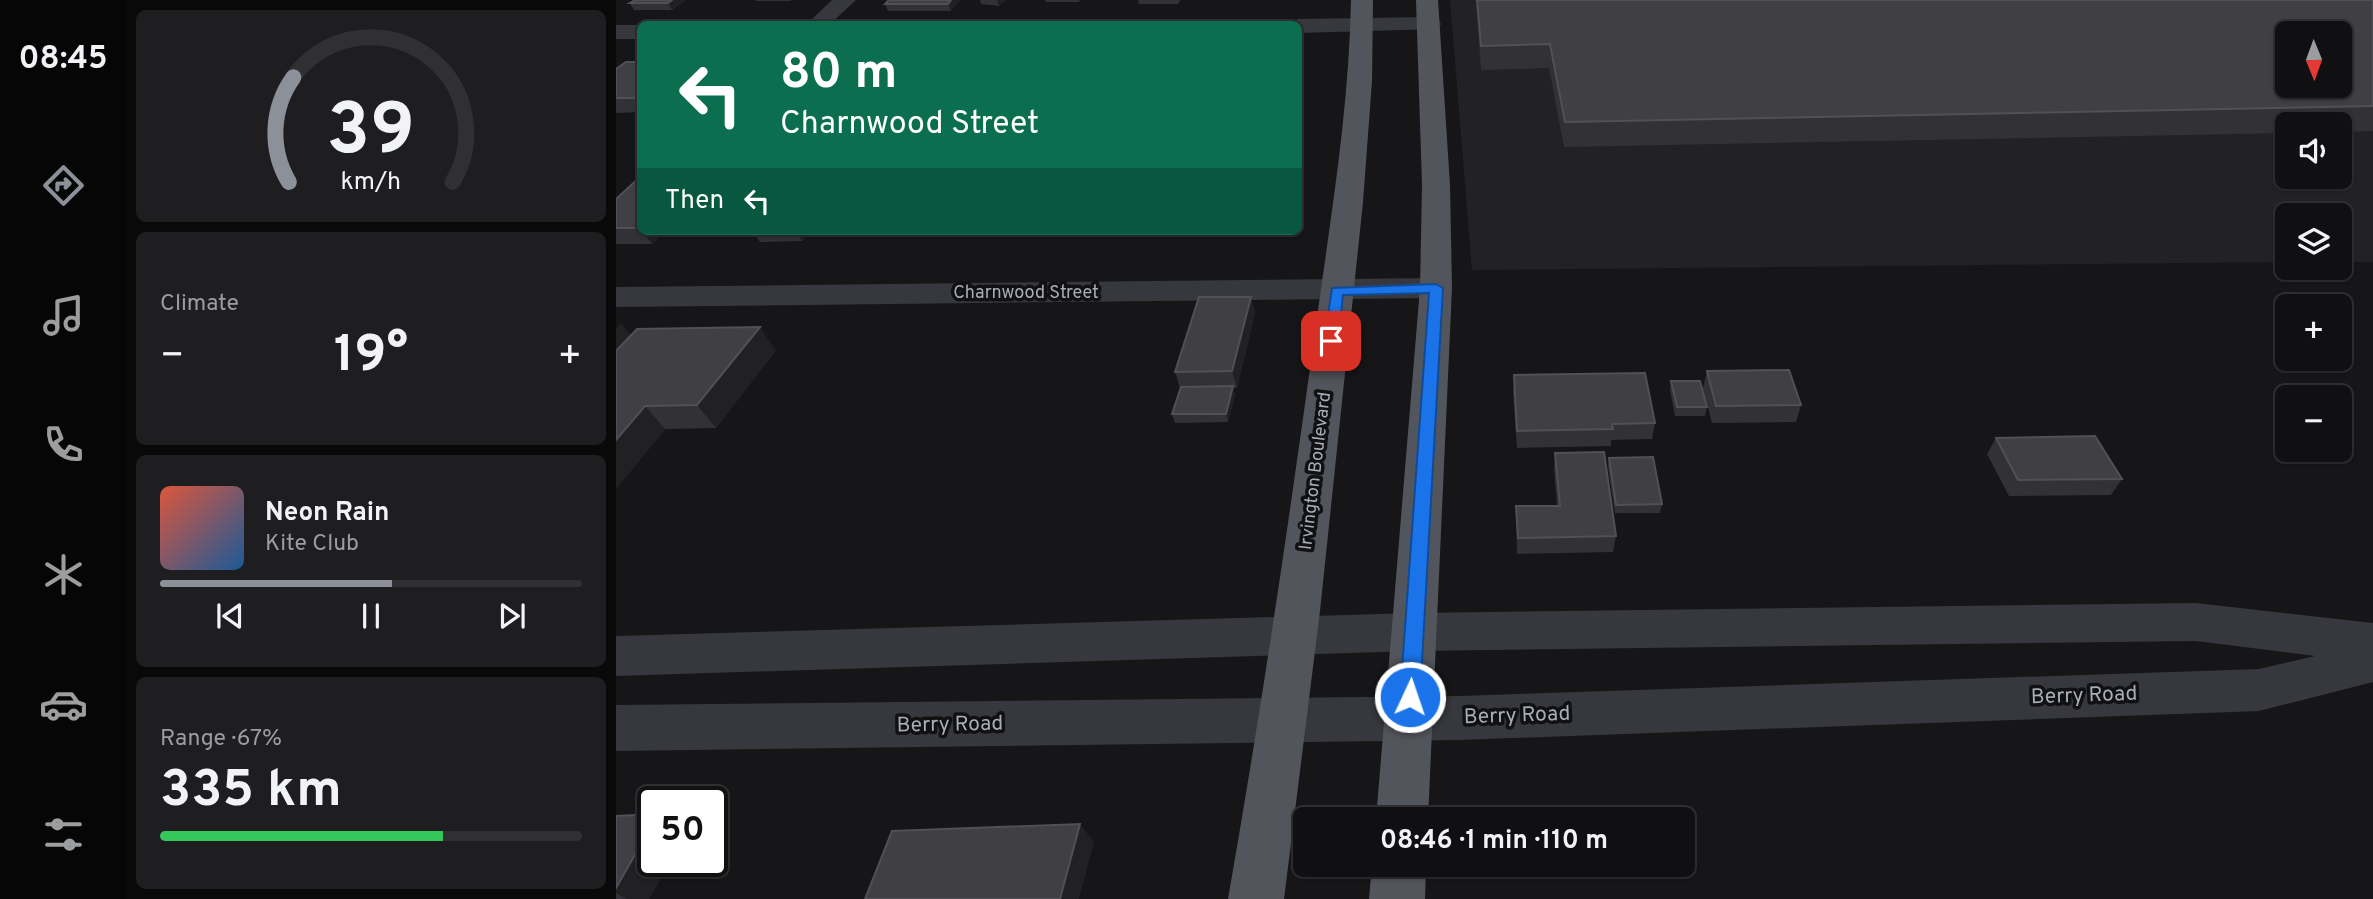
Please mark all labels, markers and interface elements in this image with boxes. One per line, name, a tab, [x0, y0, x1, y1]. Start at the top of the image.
north arrow	[2275, 21, 2352, 98]
map controls	[2275, 21, 2352, 462]
text: 08:45	[18, 40, 108, 80]
text: 80 m	[780, 44, 897, 106]
icon: left	[665, 49, 756, 140]
text: 39	[327, 89, 415, 181]
text: Charnwood Street	[780, 105, 1039, 145]
button: sound	[2275, 112, 2352, 189]
icon: directions	[39, 161, 88, 210]
text: km/h	[341, 167, 401, 199]
icon: left	[738, 182, 776, 220]
text: Then	[665, 185, 724, 218]
button: layers	[2275, 203, 2352, 280]
street label: Charnwood Street	[953, 282, 1099, 305]
text: Climate	[160, 290, 239, 319]
icon: music	[39, 291, 88, 340]
button: +	[2275, 294, 2352, 371]
pin	[1301, 311, 1361, 371]
icon: arrive	[1312, 322, 1350, 360]
text: 19°	[334, 324, 408, 390]
text: −	[160, 333, 185, 382]
text: +	[557, 333, 582, 382]
button: −	[2275, 385, 2352, 462]
street label: Irvington Boulevard	[1295, 391, 1337, 551]
icon: phone	[39, 420, 88, 469]
text: Neon Rain	[265, 497, 390, 530]
text: Kite Club	[265, 530, 359, 559]
icon: climate	[39, 550, 88, 599]
icon: previous	[211, 597, 249, 635]
icon: pause	[352, 597, 390, 635]
icon: next	[493, 597, 531, 635]
position arrow	[1373, 660, 1447, 734]
icon: car	[39, 680, 88, 729]
street label: Berry Road	[2030, 681, 2138, 711]
street label: Berry Road	[1463, 701, 1571, 731]
street label: Berry Road	[896, 711, 1004, 739]
text: Range · 67%	[160, 725, 282, 754]
text: 335 km	[160, 759, 342, 825]
speed limit sign: 50	[637, 786, 728, 877]
icon: filters	[39, 810, 88, 859]
text: 08:46 · 1 min · 110 m	[1380, 825, 1608, 858]

